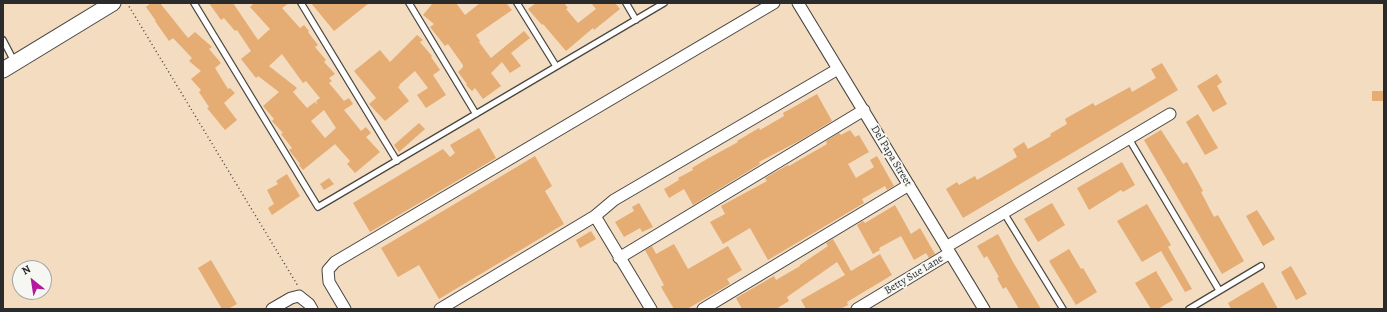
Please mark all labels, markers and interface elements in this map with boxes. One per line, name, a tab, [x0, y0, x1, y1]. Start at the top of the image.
street label: Del Papa Street	[868, 123, 914, 189]
street label: Betty Sue Lane	[882, 252, 946, 298]
north arrow	[12, 260, 52, 300]
text: N	[19, 262, 33, 279]

